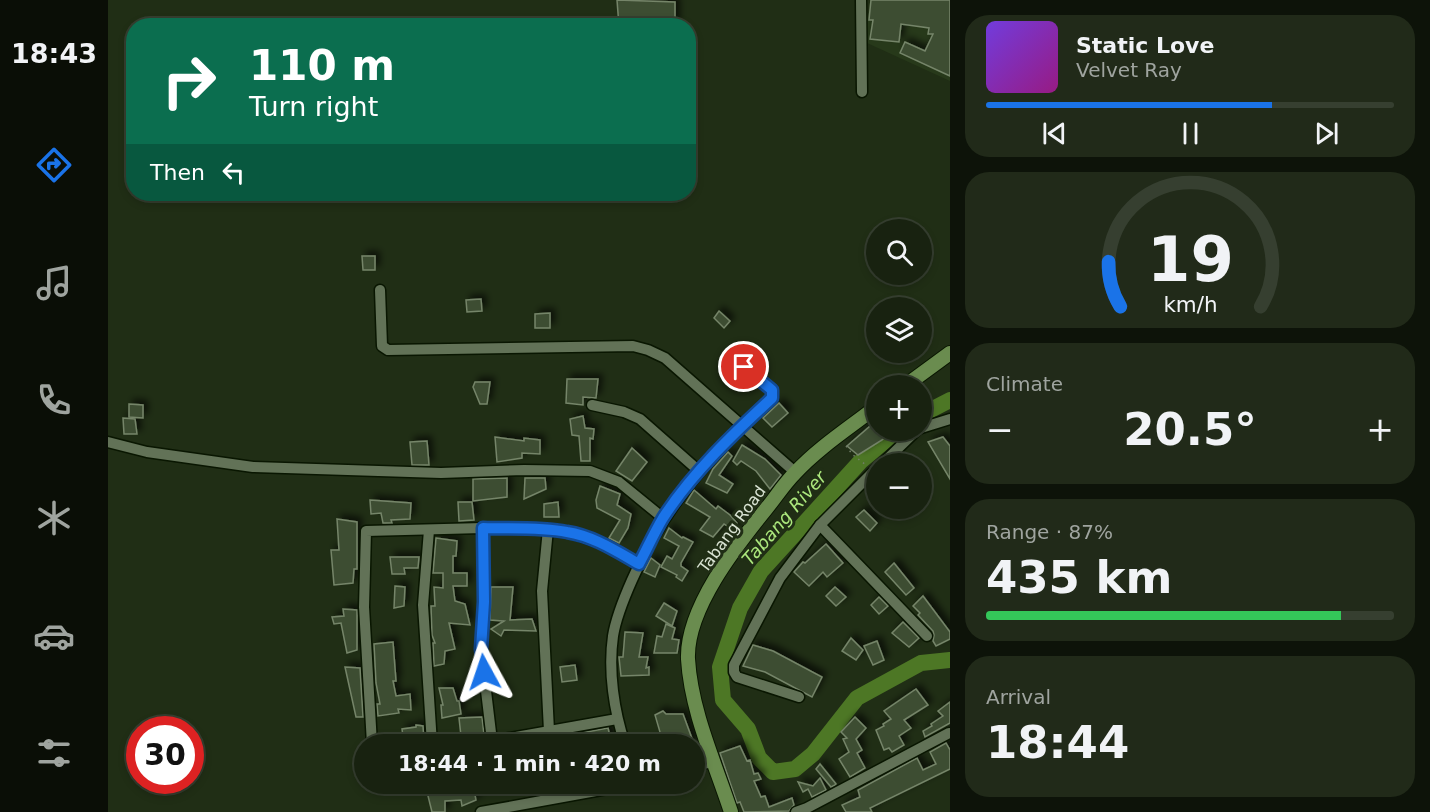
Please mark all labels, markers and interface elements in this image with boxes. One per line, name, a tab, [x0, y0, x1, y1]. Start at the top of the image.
text: Static Love	[1076, 33, 1214, 58]
text: 18:43	[11, 38, 97, 69]
text: 110 m	[249, 41, 395, 90]
icon: right	[150, 42, 228, 120]
text: Velvet Ray	[1076, 58, 1182, 82]
text: Turn right	[249, 91, 378, 122]
icon: previous	[1038, 117, 1071, 150]
icon: pause	[1174, 117, 1207, 150]
icon: next	[1310, 117, 1343, 150]
icon: directions	[33, 144, 75, 186]
icon: left	[217, 156, 250, 189]
text: Then	[150, 160, 205, 185]
map controls	[866, 219, 932, 519]
button: search	[866, 219, 932, 285]
text: 19	[1147, 223, 1233, 296]
icon: music	[33, 262, 75, 304]
text: km/h	[1163, 292, 1217, 317]
button: layers	[866, 297, 932, 363]
pin	[718, 341, 769, 392]
icon: arrive	[727, 350, 760, 383]
text: Climate	[986, 372, 1063, 396]
button: +	[866, 375, 932, 441]
icon: phone	[33, 379, 75, 421]
text: 20.5°	[1123, 403, 1257, 456]
text: −	[986, 410, 1014, 449]
text: +	[1366, 410, 1394, 449]
button: −	[866, 453, 932, 519]
water label: Tabang River	[737, 465, 832, 569]
street label: Tabang Road	[694, 482, 770, 577]
icon: climate	[33, 497, 75, 539]
text: Range · 87%	[986, 520, 1113, 544]
text: 435 km	[986, 551, 1172, 604]
icon: car	[33, 615, 75, 657]
position arrow	[452, 640, 516, 704]
text: Arrival	[986, 685, 1051, 709]
speed limit sign: 30	[126, 716, 204, 794]
text: 18:44	[986, 716, 1129, 769]
icon: filters	[33, 732, 75, 774]
text: 18:44 · 1 min · 420 m	[398, 751, 661, 776]

